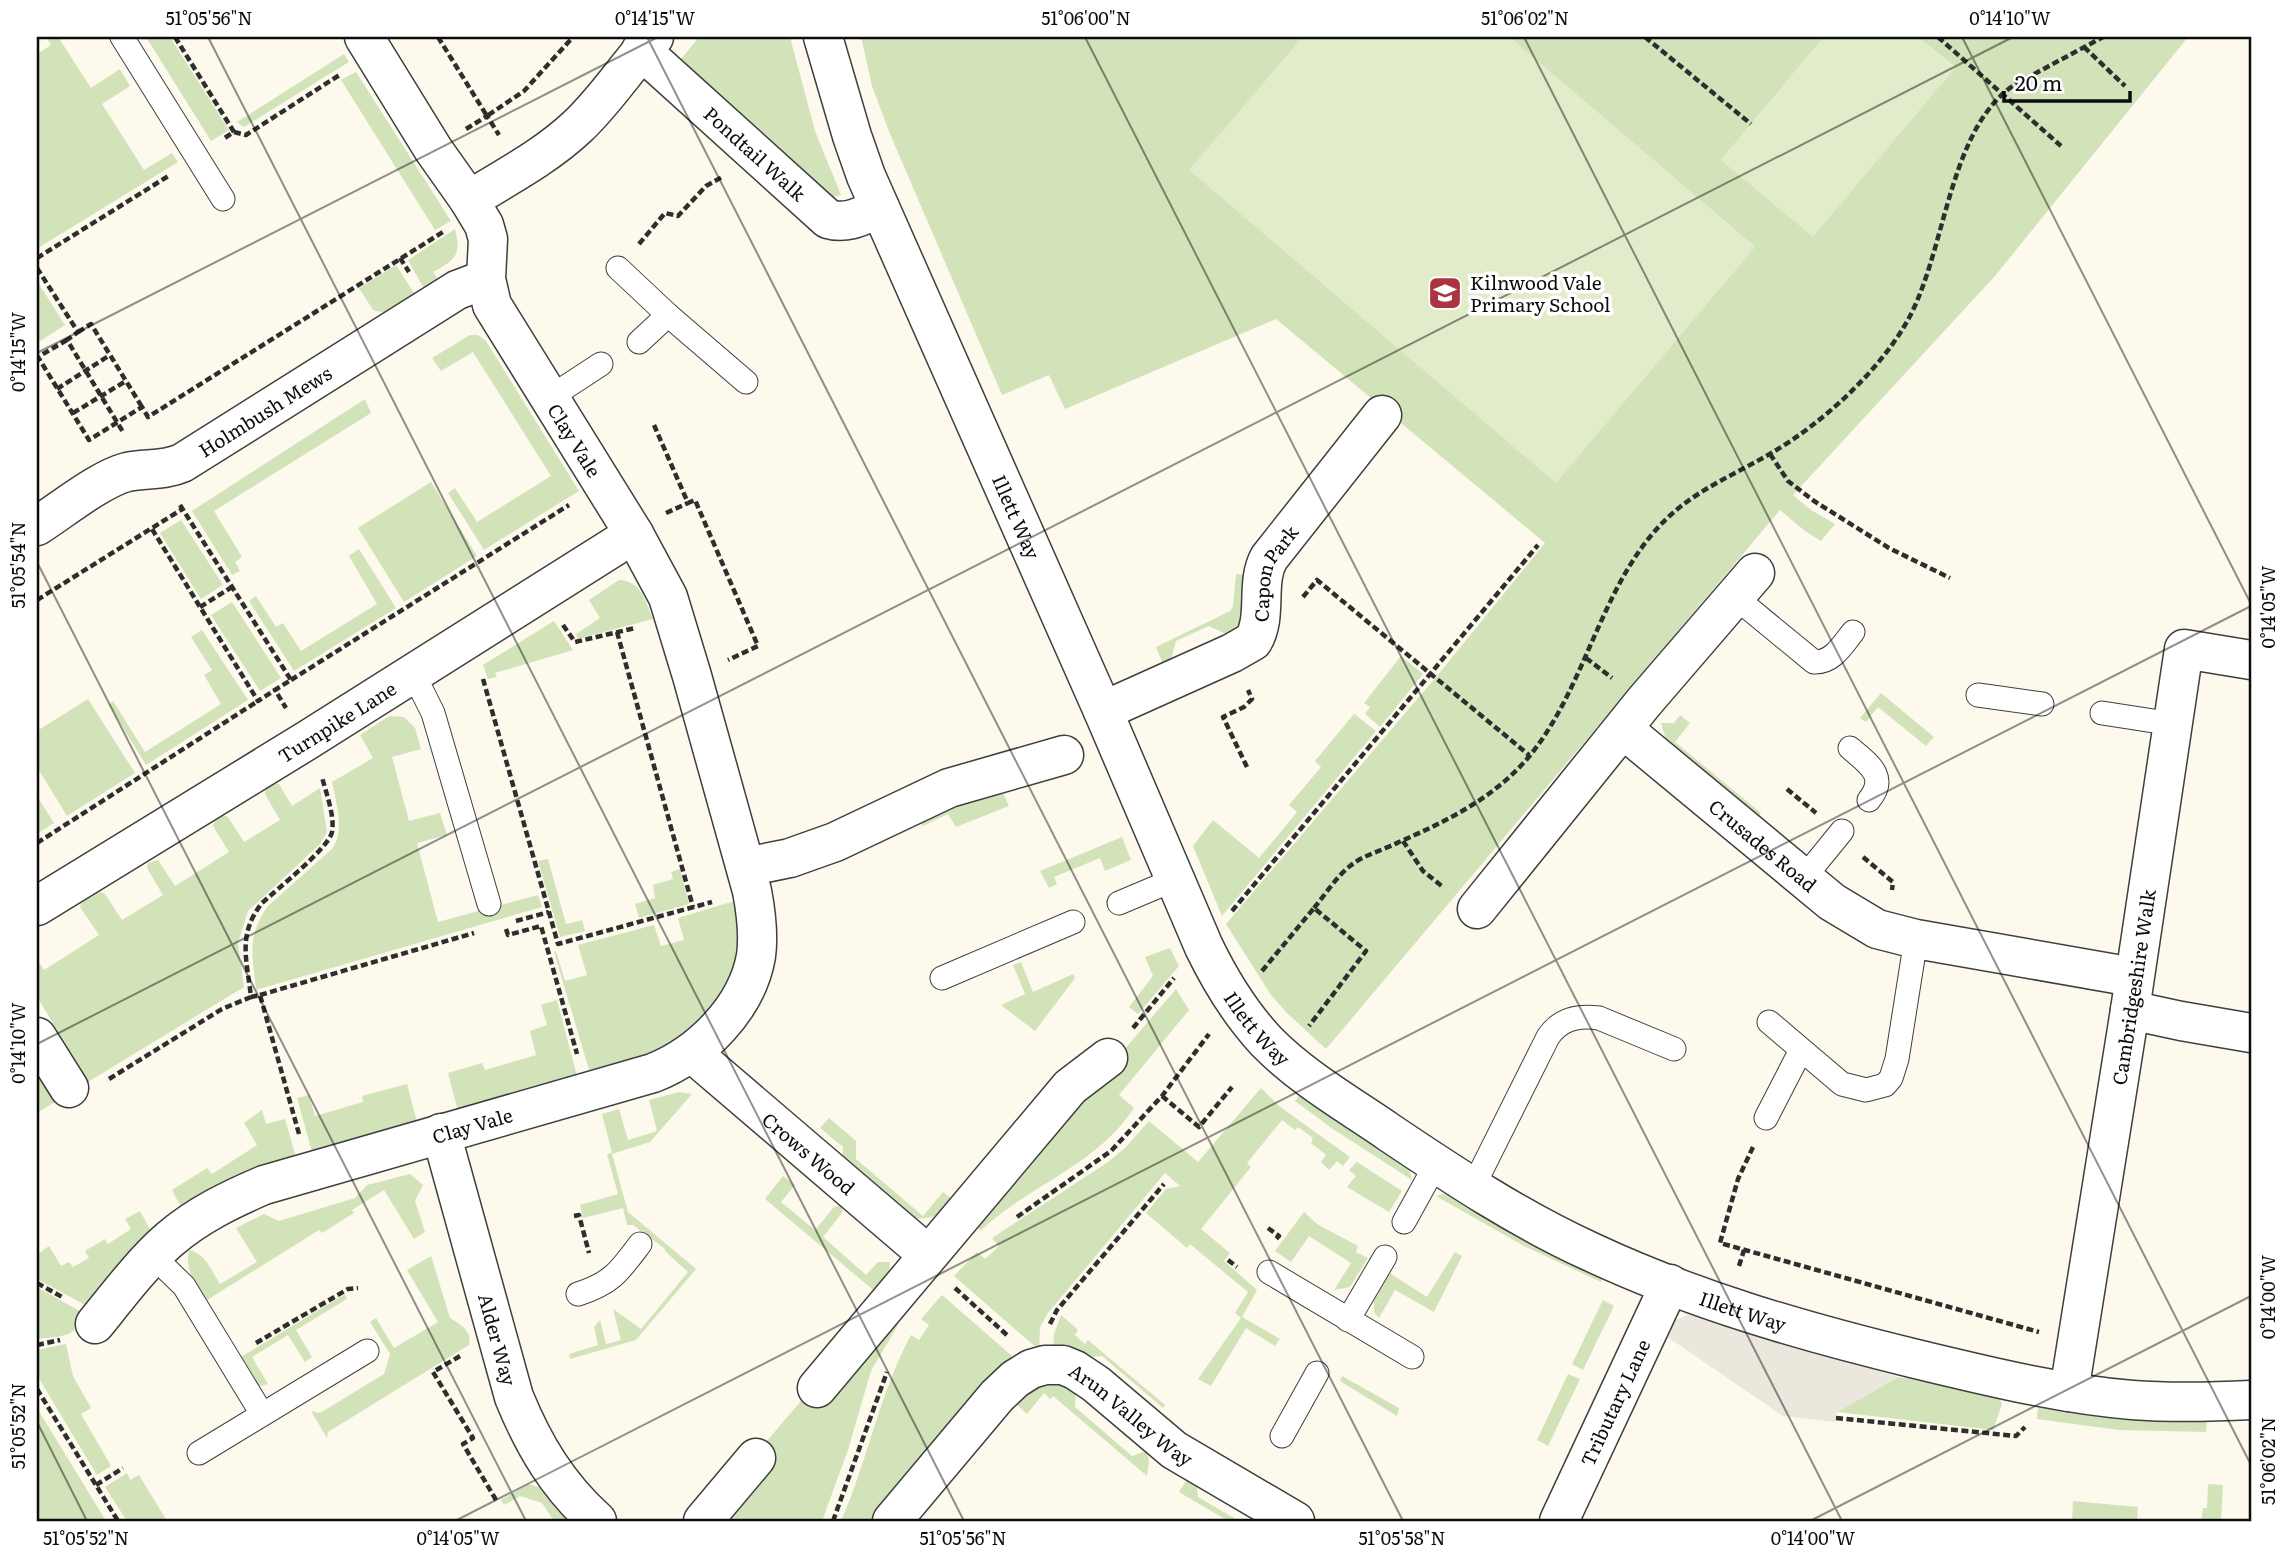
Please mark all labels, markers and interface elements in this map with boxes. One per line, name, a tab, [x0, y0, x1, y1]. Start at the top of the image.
text: 51°05'56"N	[166, 4, 252, 31]
text: 0°14'15"W	[615, 4, 695, 31]
text: 51°06'00"N	[1041, 4, 1131, 31]
text: 51°06'02"N	[1481, 4, 1569, 31]
text: 0°14'10"W	[1969, 4, 2051, 31]
scale bar	[2004, 60, 2130, 104]
text: 20 m	[2015, 66, 2062, 97]
street label: Pondtail Walk	[698, 100, 813, 207]
place label: Kilnwood Vale Primary School	[1470, 268, 1611, 318]
school or university icon: Kilnwood Vale Primary School	[1426, 274, 1464, 312]
text: 0°14'15"W	[4, 312, 31, 392]
street label: Holmbush Mews	[193, 358, 337, 463]
street label: Clay Vale	[541, 398, 609, 482]
street label: Illett Way	[986, 470, 1048, 563]
street label: Capon Park	[1246, 518, 1304, 623]
text: 51°05'54"N	[4, 521, 31, 609]
text: 0°14'05"W	[2254, 565, 2281, 649]
street label: Turnpike Lane	[272, 674, 401, 769]
street label: Crusades Road	[1703, 792, 1823, 898]
street label: Cambridgeshire Walk	[2104, 887, 2162, 1087]
street label: Illett Way	[1218, 985, 1297, 1072]
text: 0°14'10"W	[4, 1002, 31, 1084]
street label: Clay Vale	[429, 1100, 516, 1150]
street label: Crows Wood	[756, 1105, 862, 1201]
text: 0°14'00"W	[2254, 1254, 2281, 1339]
street label: Illett Way	[1696, 1283, 1790, 1338]
street label: Alder Way	[472, 1290, 524, 1389]
street label: Tributary Lane	[1573, 1334, 1656, 1470]
street label: Arun Valley Way	[1064, 1356, 1198, 1472]
text: 51°05'52"N	[4, 1383, 31, 1469]
text: 51°06'02"N	[2254, 1417, 2281, 1505]
text: 51°05'52"N	[43, 1524, 129, 1551]
text: 0°14'05"W	[416, 1524, 500, 1551]
text: 51°05'56"N	[920, 1524, 1006, 1551]
text: 51°05'58"N	[1358, 1524, 1446, 1551]
text: 0°14'00"W	[1771, 1524, 1856, 1551]

